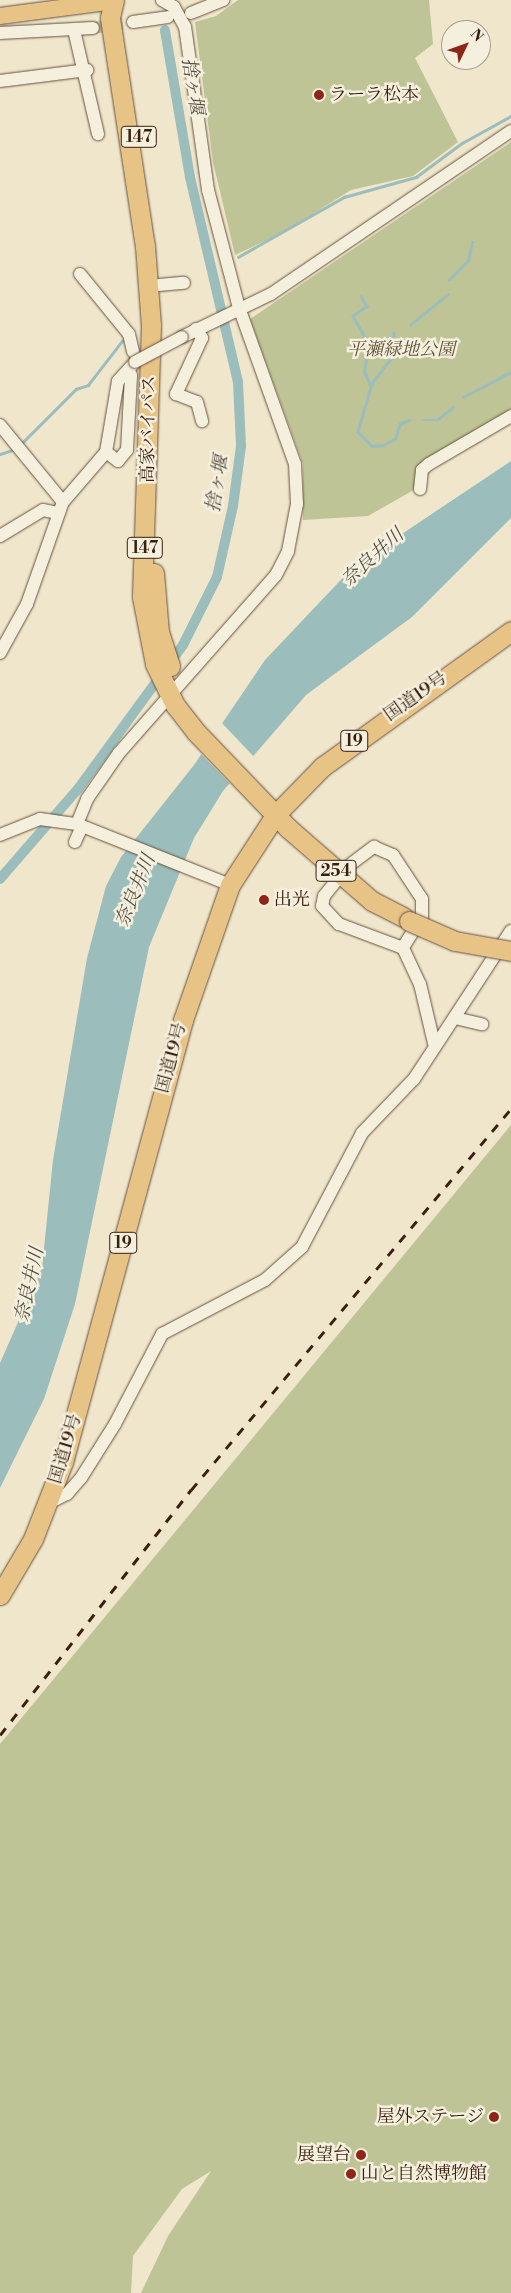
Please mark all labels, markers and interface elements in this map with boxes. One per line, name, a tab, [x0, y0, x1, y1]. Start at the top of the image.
north arrow	[441, 20, 491, 70]
text: N	[466, 25, 487, 46]
water label: 捨ヶ堰	[176, 56, 208, 116]
place label: ラーラ松本	[329, 84, 419, 106]
marker: ラーラ松本	[313, 89, 325, 101]
road number: 147	[120, 124, 158, 150]
park label: 平瀬緑地公園	[347, 339, 455, 361]
street label: 高家バイパス	[137, 375, 161, 483]
water label: 捨ヶ堰	[202, 454, 234, 514]
water label: 奈良井川	[337, 524, 409, 592]
road number: 147	[126, 534, 164, 562]
street label: 国道19号	[380, 667, 452, 727]
road number: 19	[339, 728, 369, 754]
water label: 奈良井川	[111, 851, 161, 931]
road number: 254	[315, 858, 357, 884]
place label: 出光	[274, 889, 310, 911]
marker: 出光	[258, 894, 270, 906]
street label: 国道19号	[152, 1020, 192, 1096]
road number: 19	[108, 1230, 138, 1256]
water label: 奈良井川	[11, 1245, 49, 1325]
street label: 国道19号	[45, 1411, 87, 1487]
place label: 屋外ステージ	[376, 2106, 484, 2128]
marker: 屋外ステージ	[488, 2111, 500, 2123]
place label: 展望台	[297, 2144, 351, 2166]
marker: 展望台	[355, 2149, 367, 2161]
place label: 山と自然博物館	[361, 2163, 487, 2185]
marker: 山と自然博物館	[345, 2168, 357, 2180]

